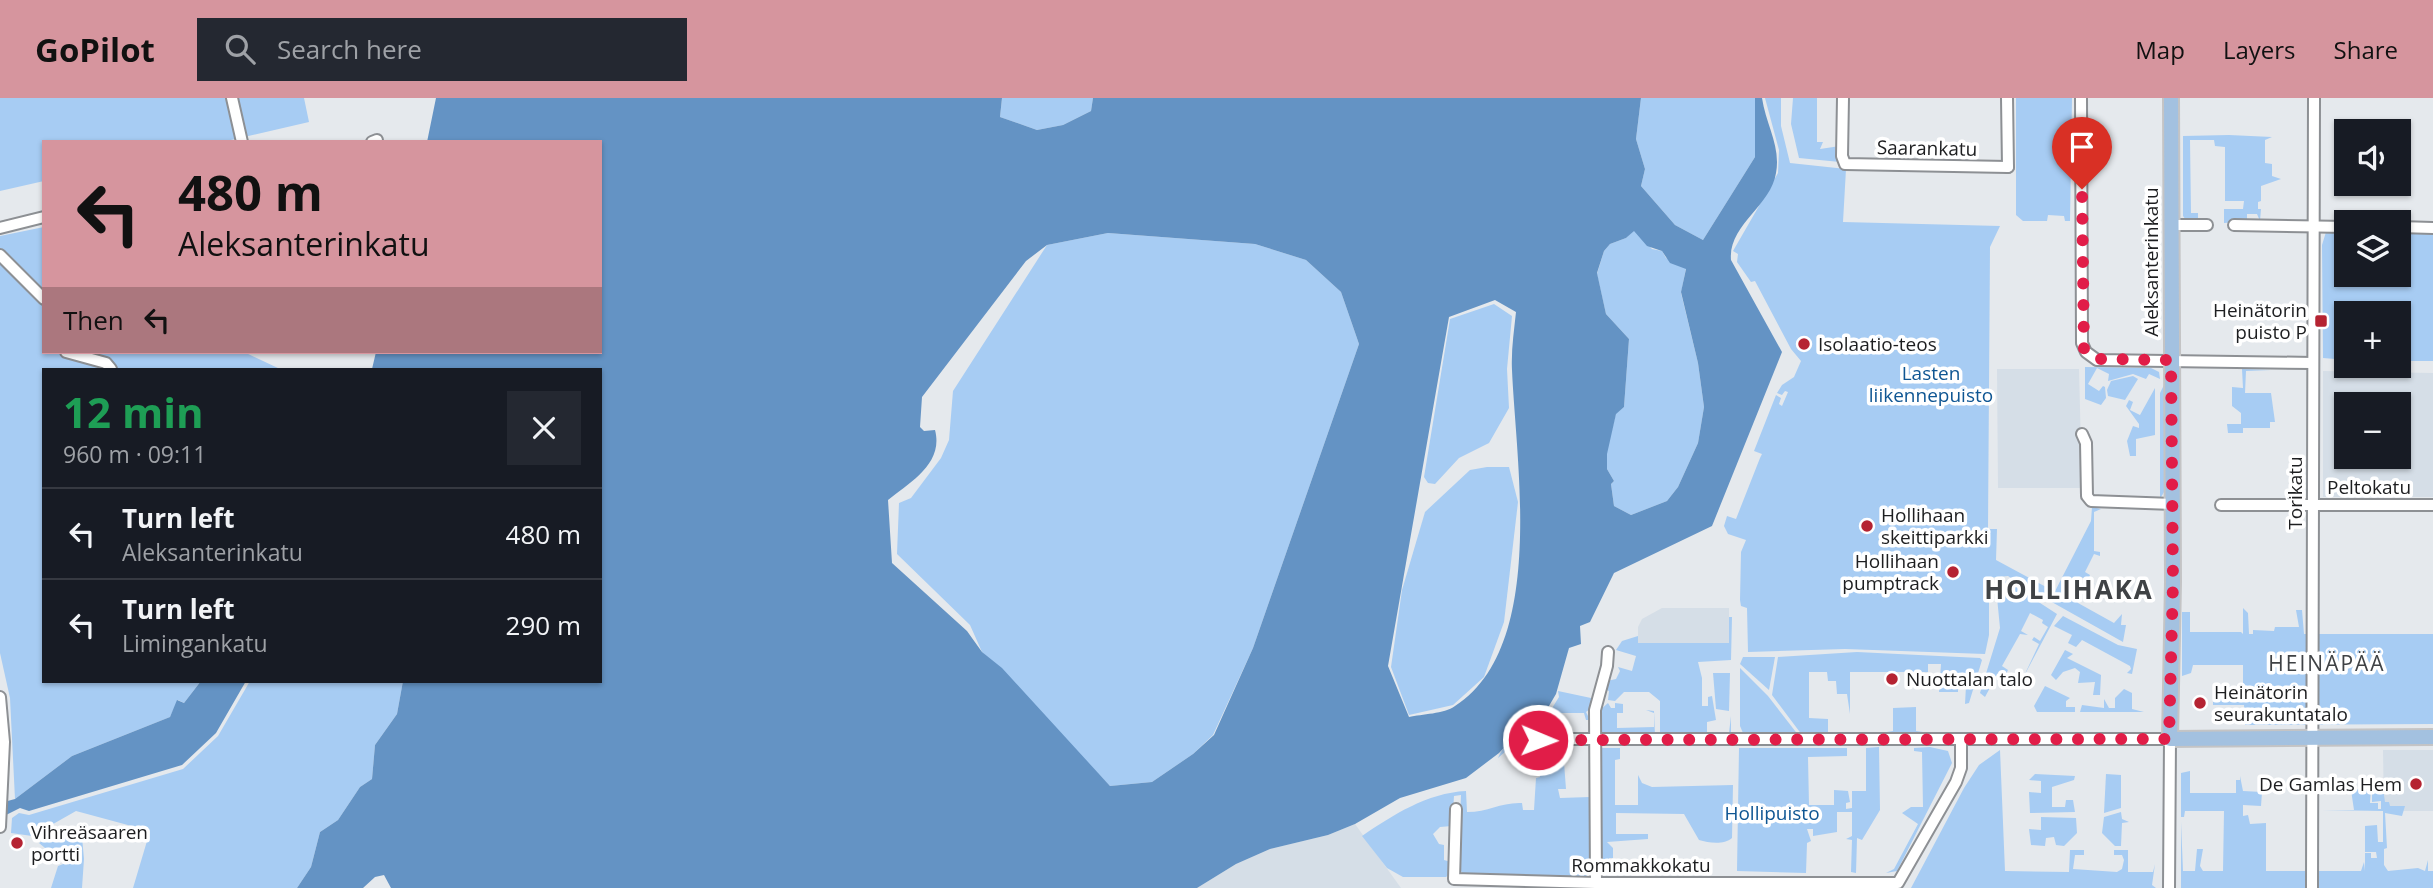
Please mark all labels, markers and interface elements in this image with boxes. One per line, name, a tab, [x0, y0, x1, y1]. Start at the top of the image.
search box	[197, 18, 687, 81]
text: GoPilot	[35, 27, 155, 72]
icon: search	[221, 30, 259, 68]
text: Search here	[277, 31, 422, 67]
text: Map	[2135, 33, 2185, 66]
text: Layers	[2223, 33, 2296, 66]
text: Share	[2334, 33, 2398, 66]
pin	[2052, 117, 2112, 189]
map controls	[2334, 119, 2411, 469]
button: sound	[2334, 119, 2411, 196]
icon: arrive	[2063, 128, 2101, 166]
street label: Saarankatu	[1877, 134, 1977, 162]
text: 480 m	[178, 159, 323, 225]
icon: left	[63, 168, 154, 259]
street label: Aleksanterinkatu	[2138, 187, 2164, 337]
button: layers	[2334, 210, 2411, 287]
text: Aleksanterinkatu	[178, 222, 430, 265]
place label: Heinätorin puisto P	[2213, 297, 2307, 345]
icon: left	[138, 301, 176, 339]
button: +	[2334, 301, 2411, 378]
text: Then	[63, 302, 124, 338]
marker: Heinätorin puisto P	[2313, 313, 2329, 329]
place label: Isolaatio-teos	[1818, 331, 1937, 357]
marker: Isolaatio-teos	[1796, 336, 1812, 352]
park label: Lasten liikennepuisto	[1869, 360, 1993, 408]
text: 12 min	[63, 383, 204, 440]
button: close	[507, 391, 581, 465]
button: −	[2334, 392, 2411, 469]
text: 960 m · 09:11	[63, 438, 206, 470]
street label: Torikatu	[2282, 456, 2308, 530]
street label: Peltokatu	[2327, 474, 2411, 500]
text: Turn left	[122, 500, 234, 536]
place label: Hollihaan skeittiparkki	[1881, 502, 1989, 550]
icon: left	[63, 515, 101, 553]
text: 480 m	[506, 516, 581, 552]
marker: Hollihaan skeittiparkki	[1859, 518, 1875, 534]
text: Aleksanterinkatu	[122, 536, 303, 568]
place label: Hollihaan pumptrack	[1842, 548, 1939, 596]
marker: Hollihaan pumptrack	[1945, 564, 1961, 580]
district label: HOLLIHAKA	[1984, 571, 2154, 607]
text: Turn left	[122, 591, 234, 627]
icon: left	[63, 606, 101, 644]
text: 290 m	[506, 607, 581, 643]
text: Limingankatu	[122, 627, 268, 659]
district label: HEINÄPÄÄ	[2268, 649, 2386, 677]
place label: Nuottalan talo	[1906, 666, 2033, 692]
marker: Nuottalan talo	[1884, 671, 1900, 687]
place label: Heinätorin seurakuntatalo	[2214, 679, 2348, 727]
marker: Heinätorin seurakuntatalo	[2192, 695, 2208, 711]
position arrow	[1501, 703, 1575, 777]
place label: De Gamlas Hem	[2259, 771, 2402, 797]
marker: De Gamlas Hem	[2408, 776, 2424, 792]
park label: Hollipuisto	[1724, 800, 1820, 826]
place label: Vihreäsaaren portti	[31, 819, 148, 867]
marker: Vihreäsaaren portti	[9, 835, 25, 851]
street label: Rommakkokatu	[1571, 852, 1711, 878]

